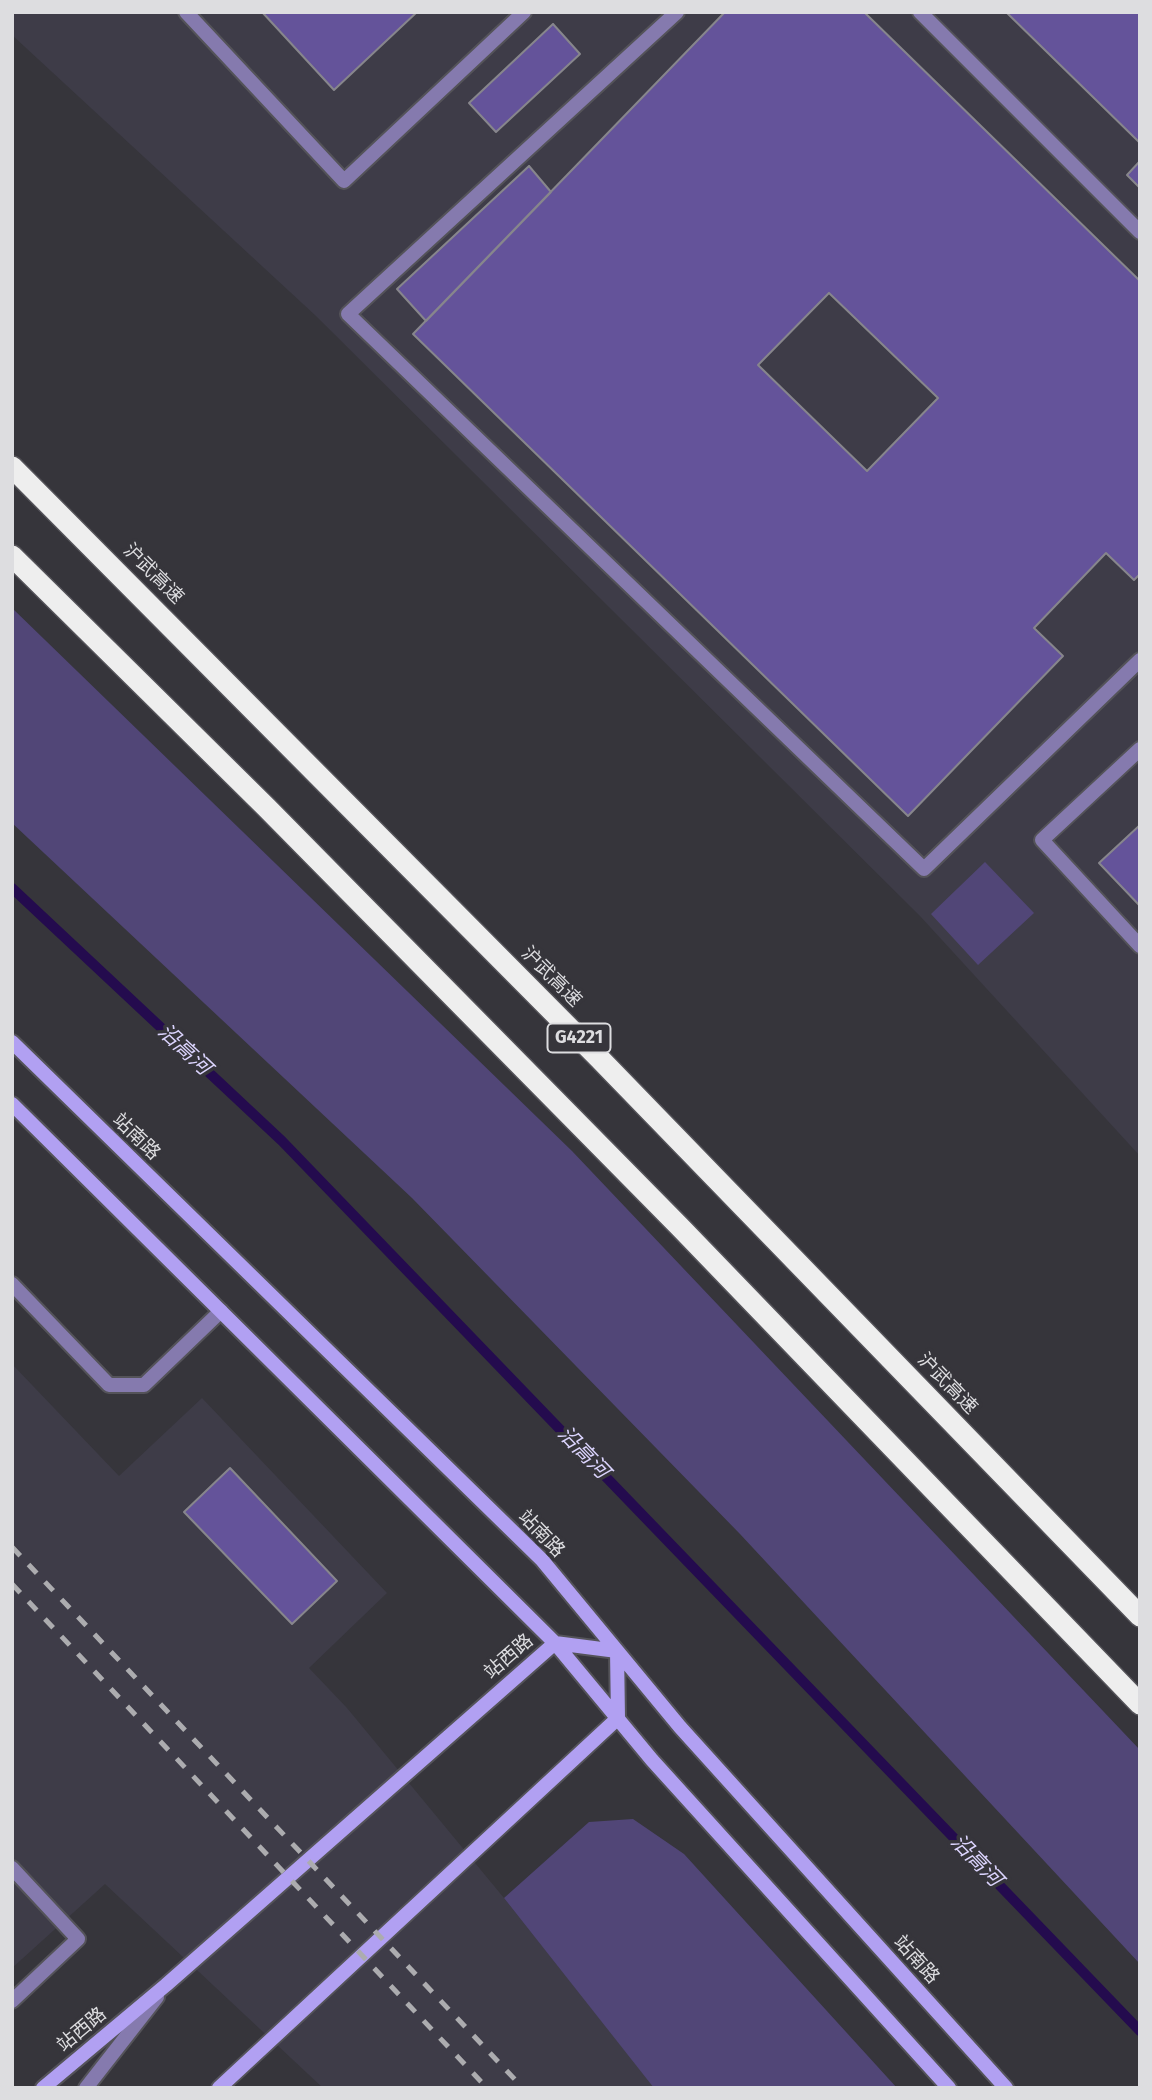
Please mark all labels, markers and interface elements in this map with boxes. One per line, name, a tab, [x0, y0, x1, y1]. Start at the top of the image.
street label: 沪武高速	[118, 539, 188, 609]
street label: 沪武高速	[516, 942, 586, 1012]
water label: 沿高河	[152, 1019, 216, 1081]
road number: G4221	[548, 1023, 610, 1052]
street label: 站南路	[108, 1109, 164, 1165]
street label: 沪武高速	[912, 1349, 982, 1419]
water label: 沿高河	[552, 1422, 614, 1484]
street label: 站南路	[513, 1506, 569, 1562]
street label: 站西路	[480, 1630, 538, 1684]
water label: 沿高河	[945, 1830, 1007, 1892]
street label: 站南路	[888, 1931, 944, 1989]
street label: 站西路	[53, 2003, 111, 2057]

